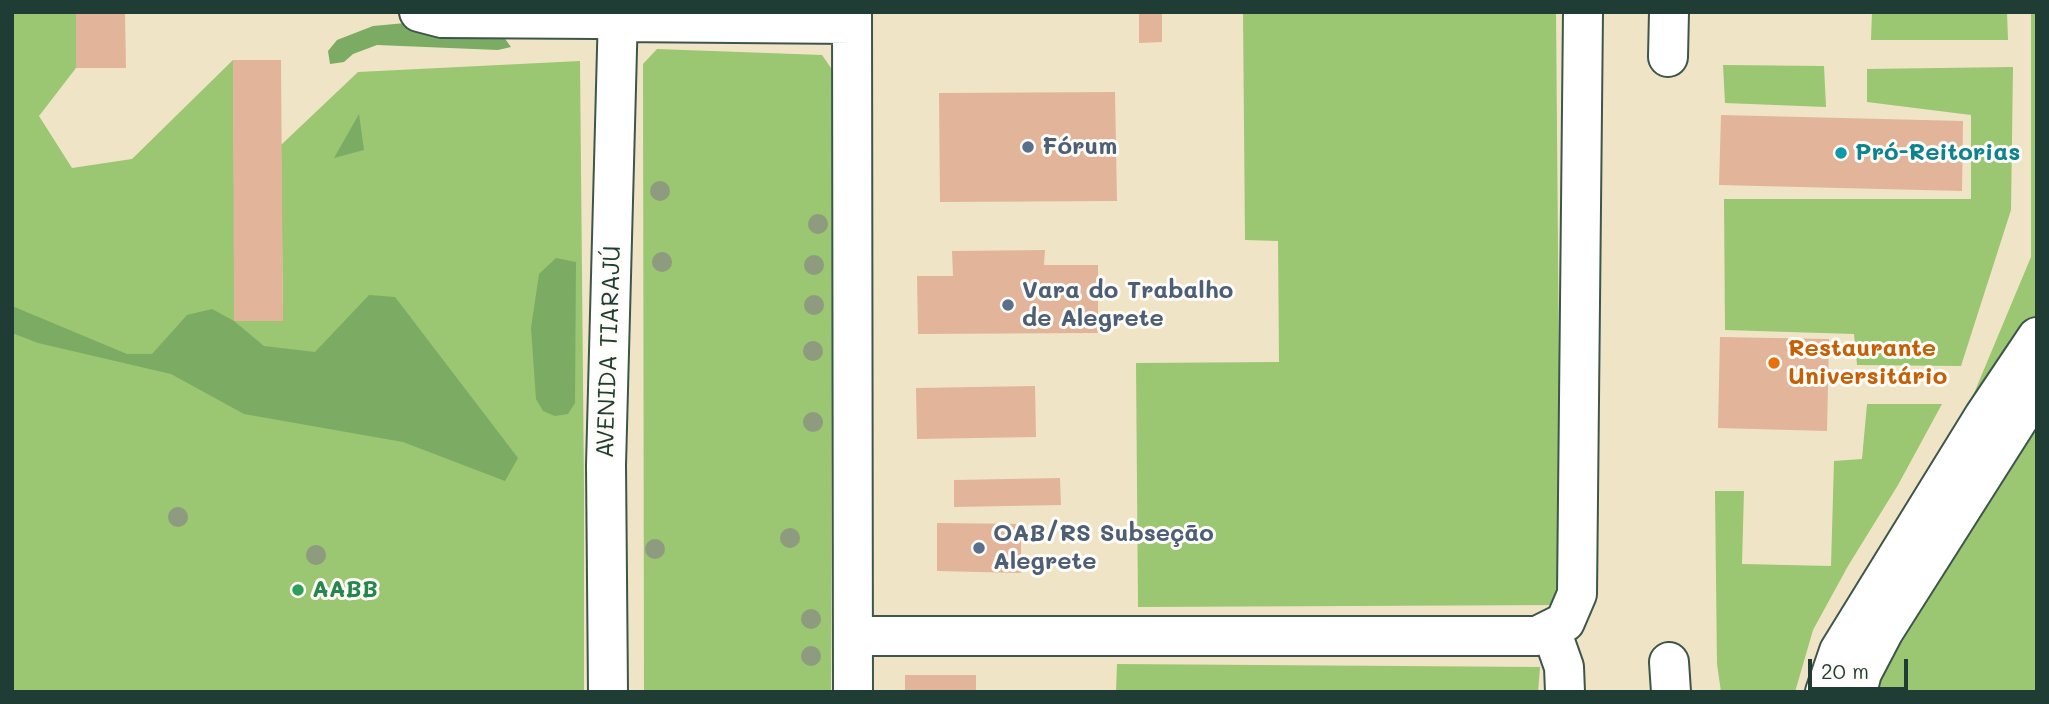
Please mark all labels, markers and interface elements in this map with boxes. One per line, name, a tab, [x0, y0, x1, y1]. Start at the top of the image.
place label: Fórum	[1042, 133, 1117, 161]
marker: Fórum	[1020, 139, 1036, 155]
place label: Pró-Reitorias	[1855, 139, 2020, 167]
marker: Pró-Reitorias	[1833, 145, 1849, 161]
street label: AVENIDA TIARAJÚ	[591, 245, 627, 459]
place label: Vara do Trabalho de Alegrete	[1022, 277, 1233, 333]
marker: Vara do Trabalho de Alegrete	[1000, 297, 1016, 313]
place label: Restaurante Universitário	[1788, 335, 1947, 391]
marker: Restaurante Universitário	[1766, 355, 1782, 371]
place label: OAB/RS Subseção Alegrete	[993, 520, 1214, 576]
marker: OAB/RS Subseção Alegrete	[971, 540, 987, 556]
place label: AABB	[312, 576, 378, 604]
marker: AABB	[290, 582, 306, 598]
scale bar	[1811, 644, 1911, 688]
text: 20 m	[1821, 657, 1869, 684]

